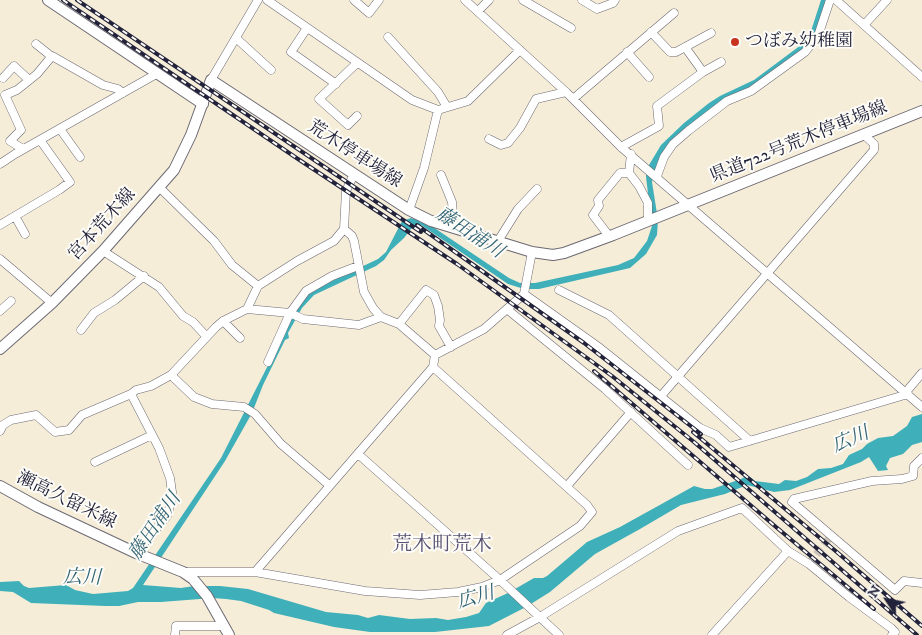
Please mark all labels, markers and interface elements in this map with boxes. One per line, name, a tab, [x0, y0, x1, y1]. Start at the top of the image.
place label: つぼみ幼稚園	[745, 31, 853, 53]
marker: つぼみ幼稚園	[729, 36, 741, 48]
street label: 県道722号荒木停車場線	[707, 98, 891, 188]
street label: 荒木停車場線	[303, 117, 405, 193]
street label: 宮本荒木線	[65, 184, 141, 266]
water label: 藤田浦川	[431, 204, 507, 264]
water label: 広川	[829, 423, 873, 459]
street label: 瀬高久留米線	[13, 468, 119, 534]
water label: 藤田浦川	[125, 489, 187, 565]
district label: 荒木町荒木	[392, 534, 492, 558]
water label: 広川	[63, 567, 101, 591]
north arrow	[862, 575, 912, 625]
text: N	[864, 582, 885, 601]
water label: 広川	[455, 583, 497, 615]

